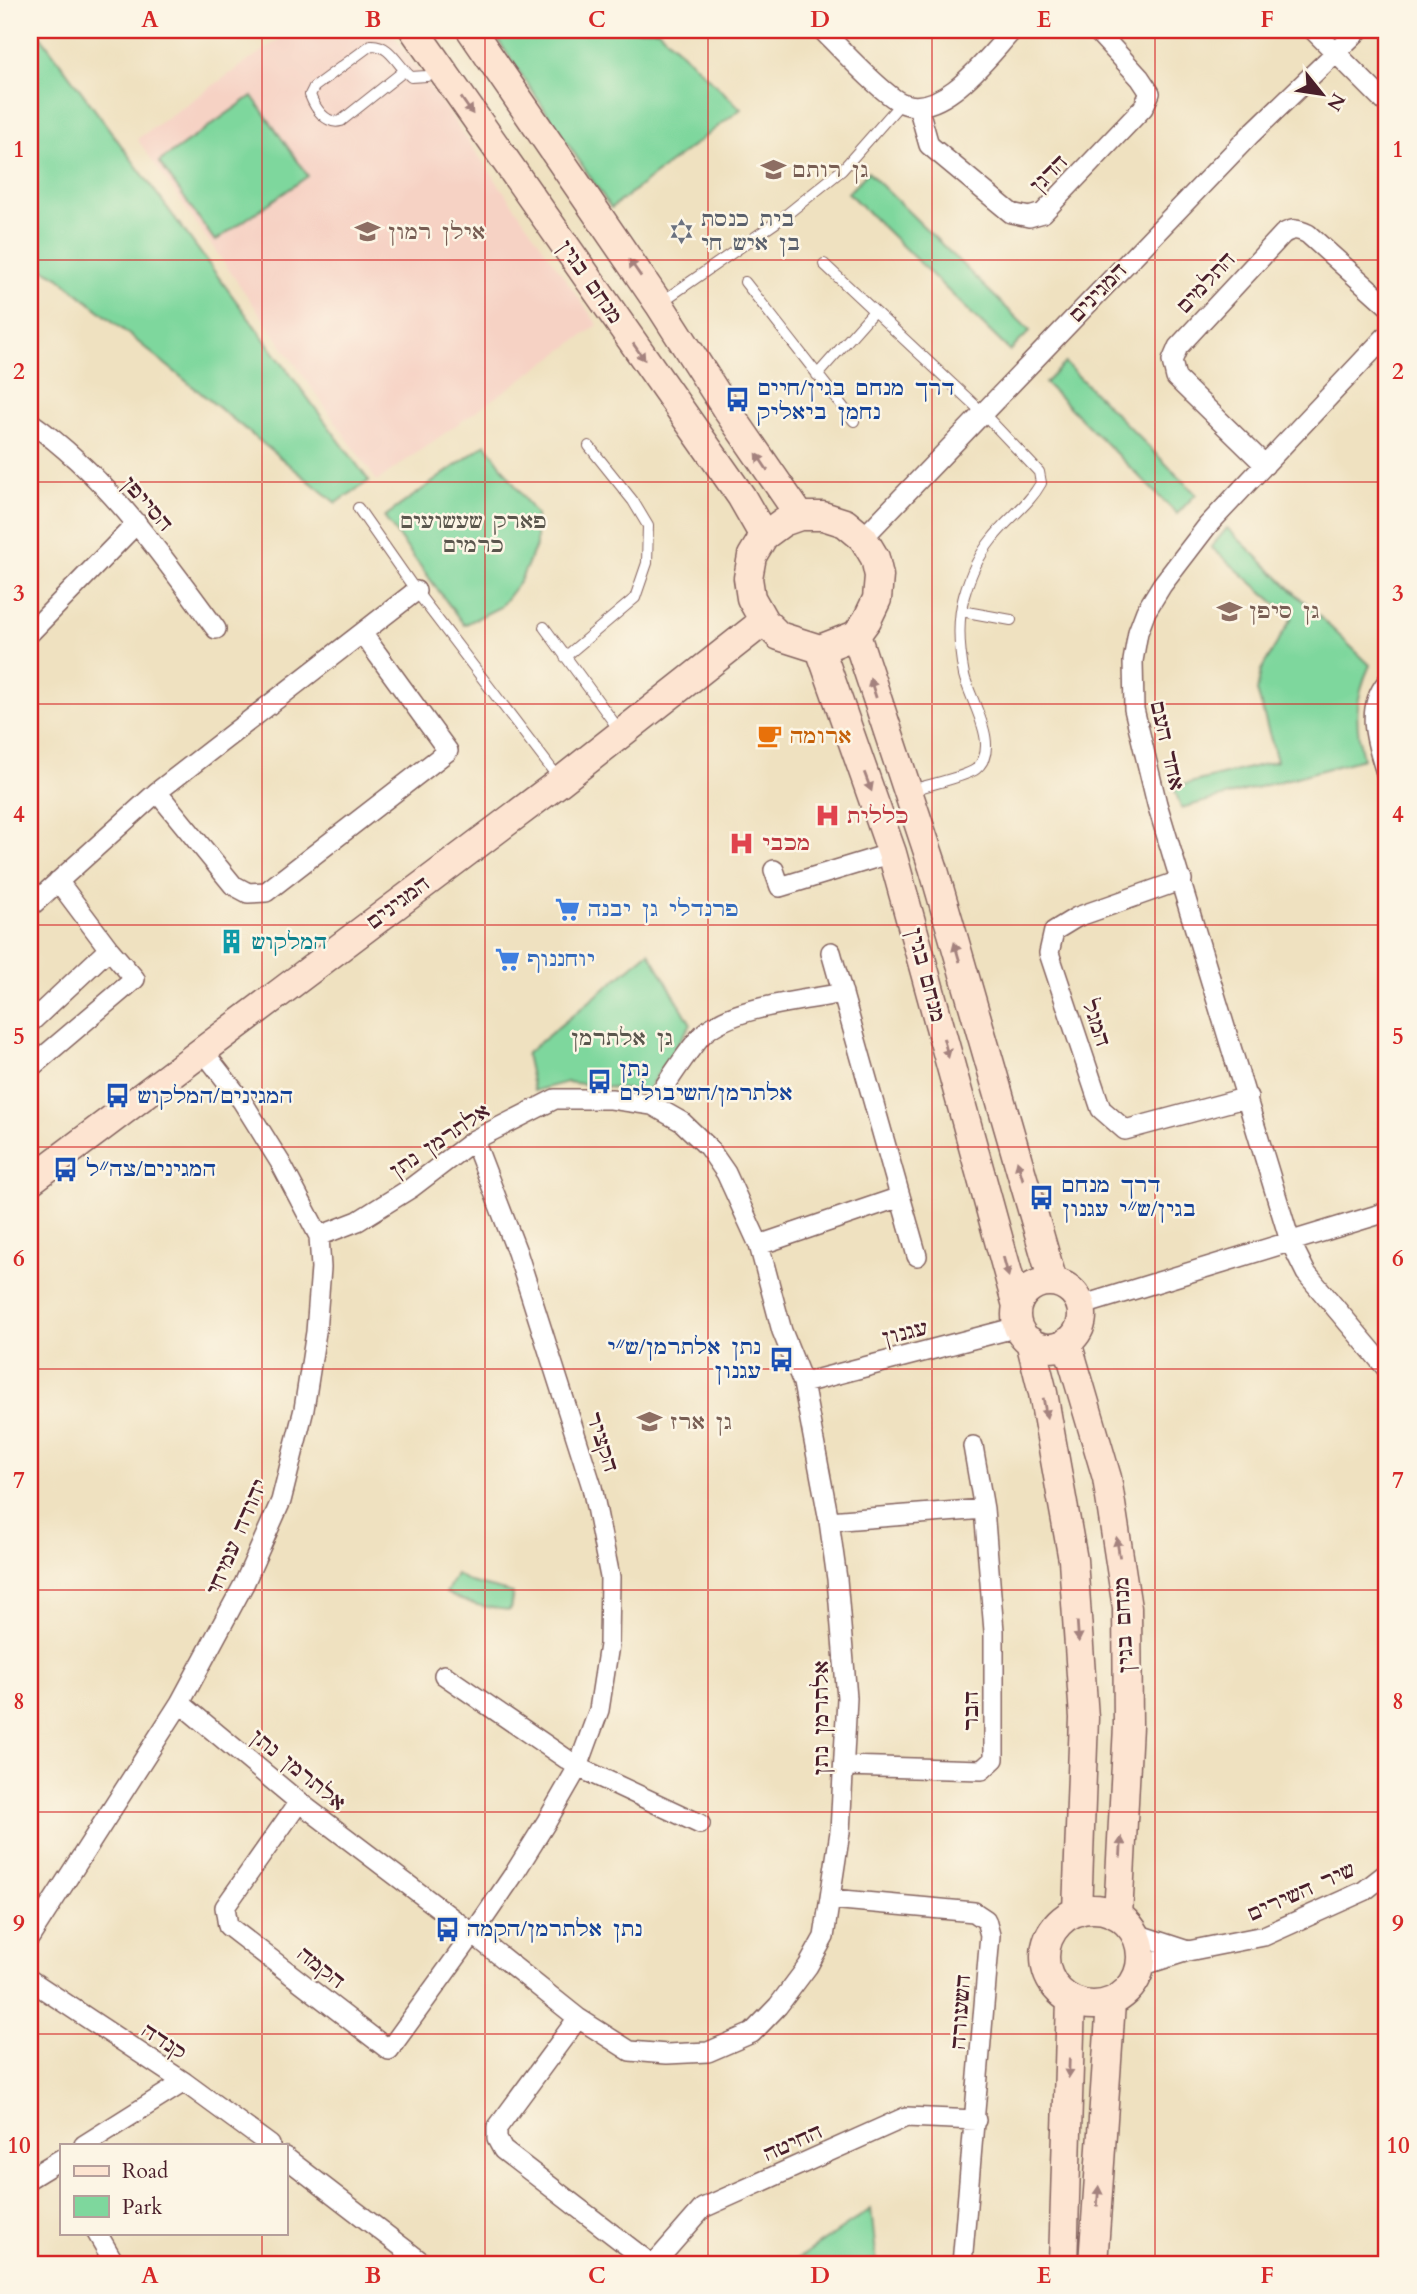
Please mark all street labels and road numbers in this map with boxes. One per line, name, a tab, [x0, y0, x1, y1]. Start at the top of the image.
street label: הדגן	[1024, 148, 1074, 200]
street label: מנחם בגין	[550, 234, 630, 330]
street label: התלמים	[1170, 246, 1242, 320]
street label: המגינים	[1062, 257, 1134, 329]
street label: הסייפן	[115, 470, 179, 538]
street label: אחד העם	[1143, 699, 1191, 793]
street label: המגינים	[360, 869, 436, 937]
street label: מנחם בגין	[899, 924, 953, 1026]
street label: המגל	[1075, 996, 1117, 1050]
street label: אלתרמן נתן	[384, 1097, 496, 1185]
street label: עגנון	[879, 1313, 931, 1353]
street label: הקציר	[579, 1408, 625, 1476]
street label: יהודה עמיחי	[199, 1474, 275, 1600]
street label: מנחם בגין	[1107, 1576, 1141, 1674]
street label: אלתרמן נתן	[807, 1660, 836, 1776]
street label: הבר	[957, 1691, 986, 1731]
street label: אלתרמן נתן	[244, 1722, 352, 1818]
street label: שיר השירים	[1242, 1855, 1360, 1929]
street label: הקמה	[291, 1940, 351, 1996]
street label: השעורה	[944, 1974, 978, 2050]
street label: קנדה	[136, 2017, 192, 2067]
street label: החיטה	[759, 2117, 827, 2169]

